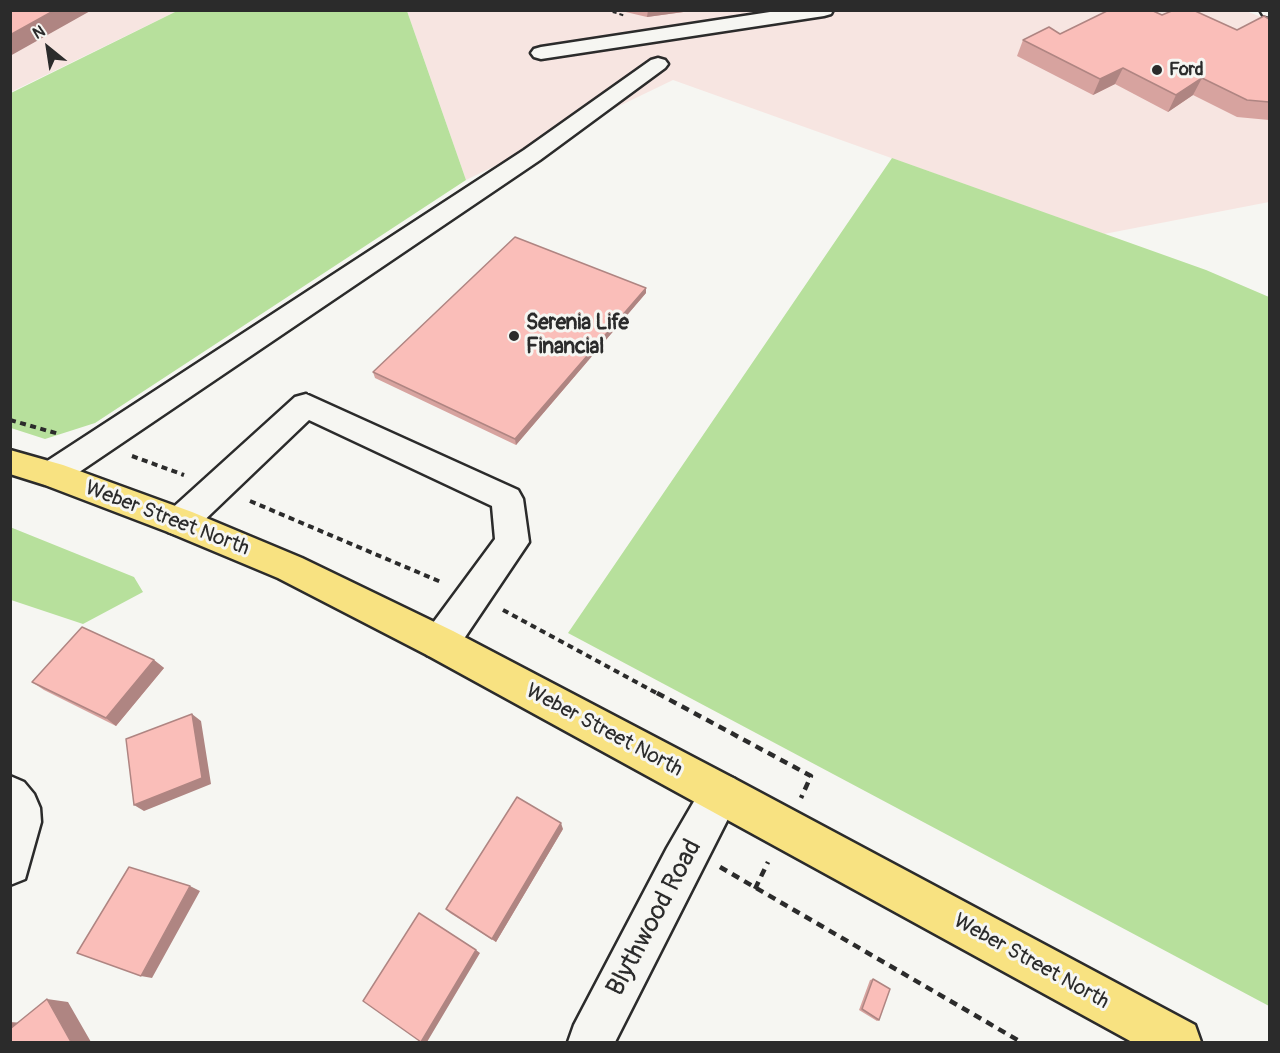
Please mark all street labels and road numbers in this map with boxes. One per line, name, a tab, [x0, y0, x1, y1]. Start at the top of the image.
street label: Weber Street North	[81, 476, 253, 562]
street label: Weber Street North	[521, 679, 687, 783]
street label: Blythwood Road	[601, 835, 709, 1001]
street label: Weber Street North	[949, 909, 1113, 1015]

